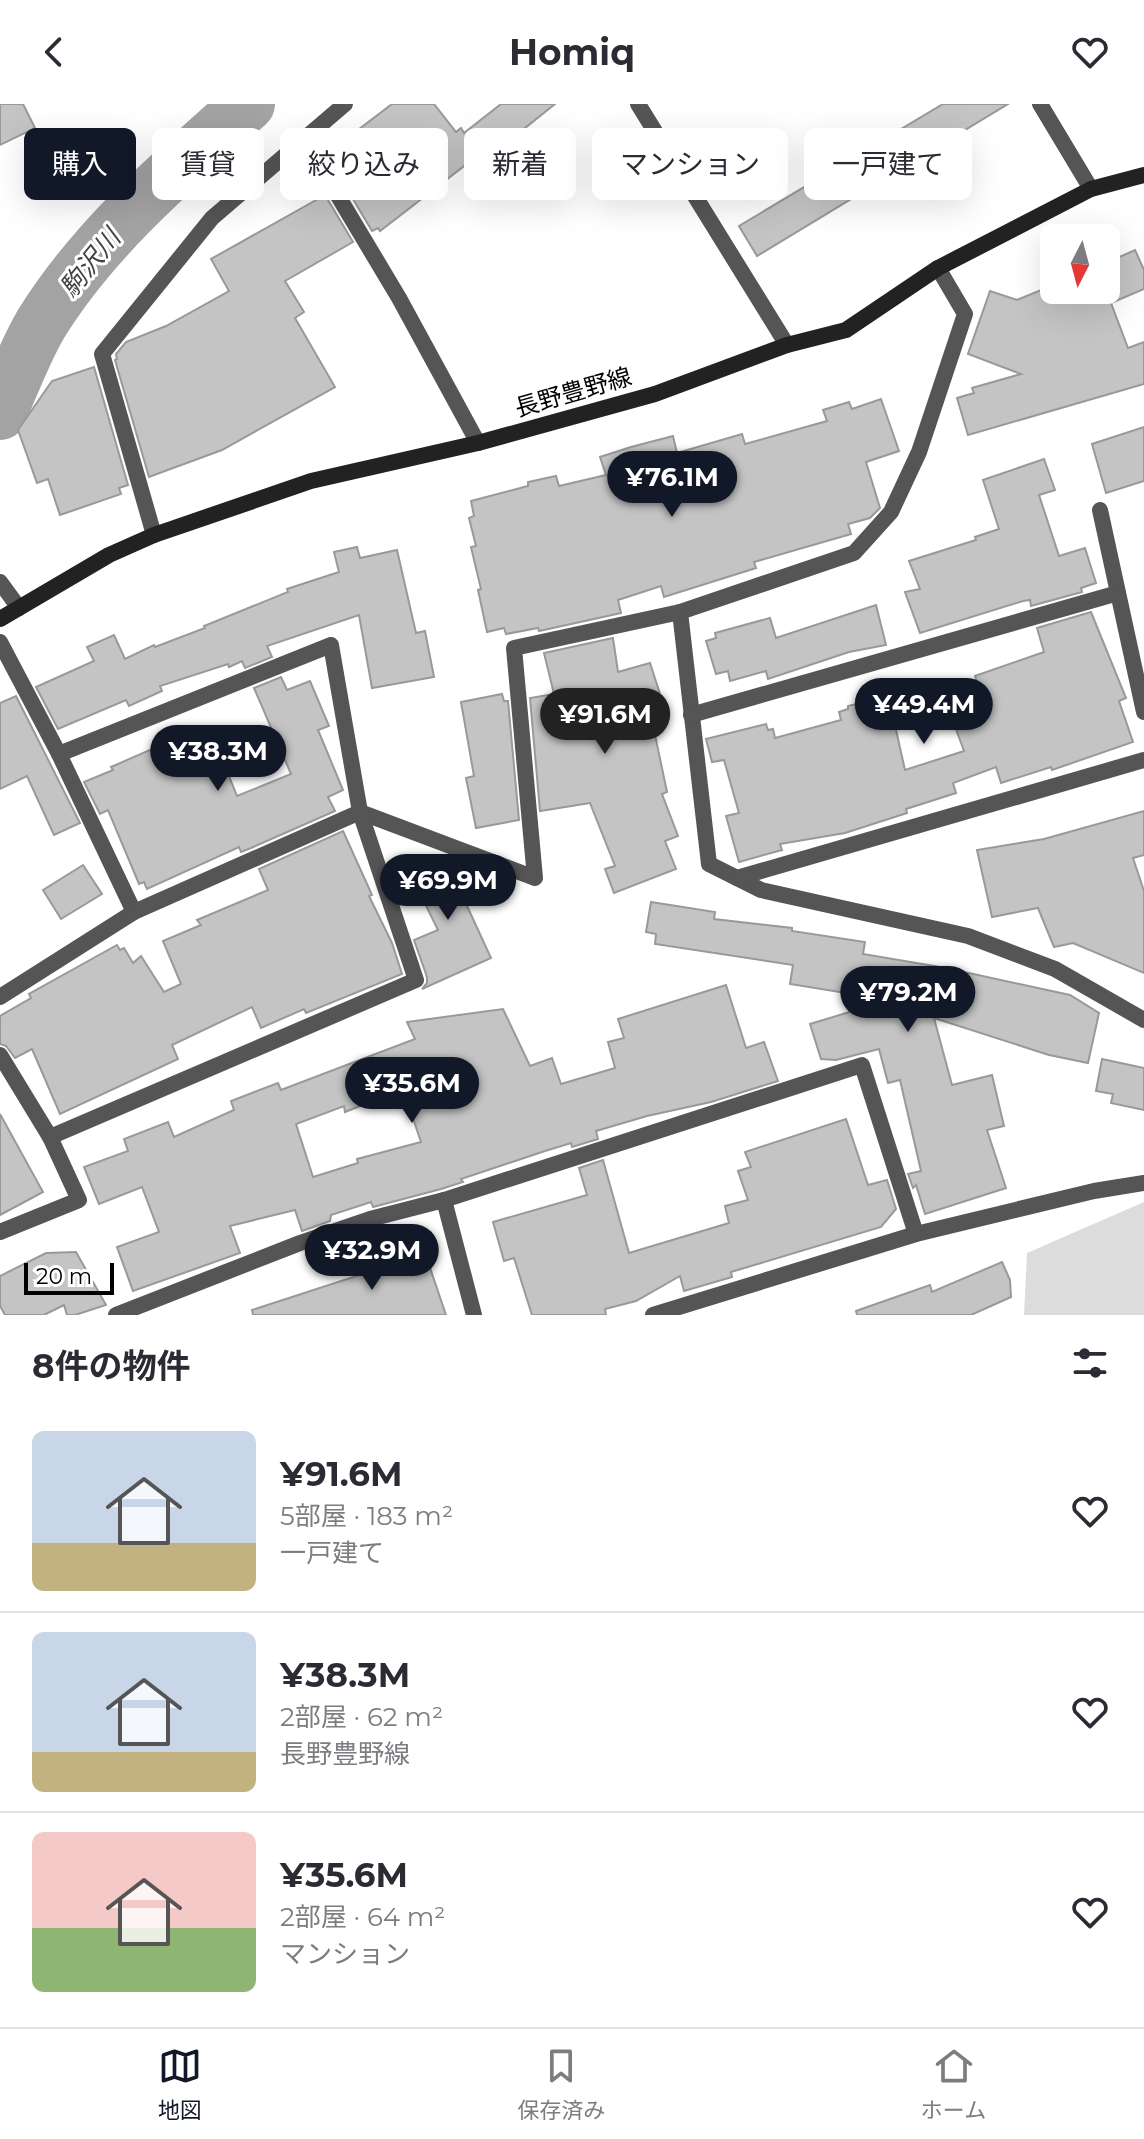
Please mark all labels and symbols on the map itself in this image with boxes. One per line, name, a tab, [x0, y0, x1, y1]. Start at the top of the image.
water label: 駒沢川	[53, 220, 129, 303]
north arrow	[1040, 224, 1120, 304]
street label: 長野豊野線	[511, 362, 635, 422]
pin: ¥76.1M	[607, 451, 737, 519]
pin: ¥49.4M	[859, 678, 989, 746]
pin: ¥91.6M	[540, 688, 670, 756]
pin: ¥38.3M	[153, 725, 283, 793]
pin: ¥69.9M	[383, 854, 513, 922]
pin: ¥79.2M	[843, 966, 973, 1034]
pin: ¥35.6M	[347, 1057, 477, 1125]
pin: ¥32.9M	[307, 1224, 437, 1292]
scale bar	[24, 1259, 114, 1295]

